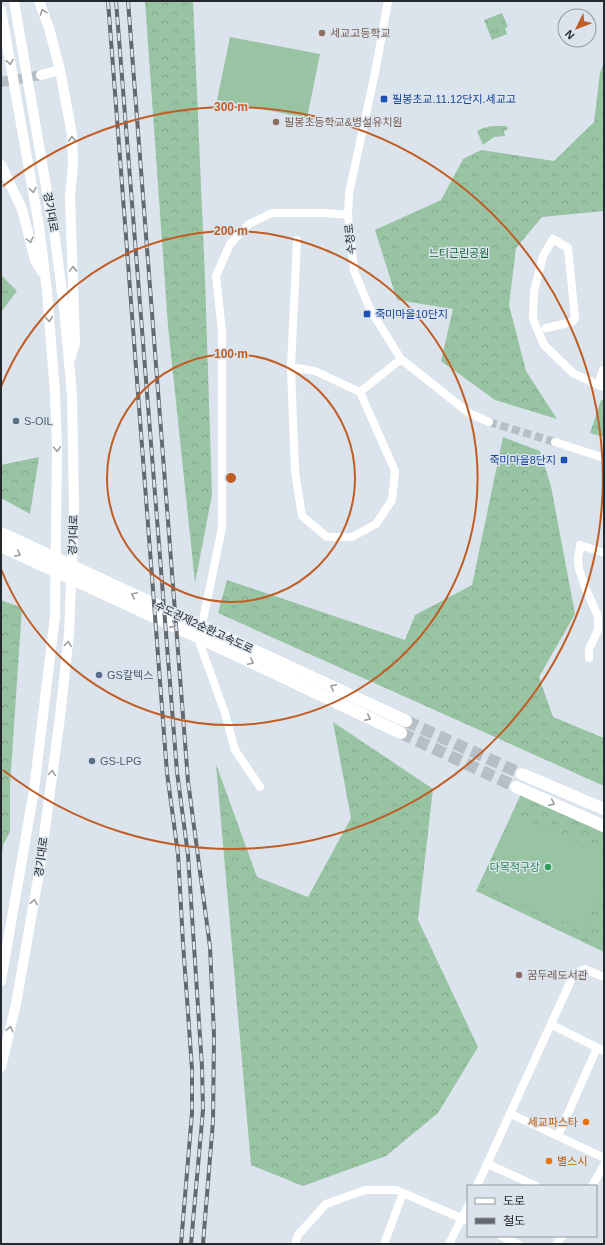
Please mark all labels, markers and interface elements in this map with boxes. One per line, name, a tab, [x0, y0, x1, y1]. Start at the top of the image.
north arrow	[557, 8, 597, 48]
one-way arrow	[40, 9, 48, 16]
place label: 세교고등학교	[330, 27, 391, 39]
marker: 세교고등학교	[317, 28, 327, 38]
text: N	[563, 28, 577, 42]
one-way arrow	[5, 59, 14, 65]
place label: 필봉초교.11.12단지.세교고	[392, 93, 516, 105]
marker: 필봉초교.11.12단지.세교고	[379, 94, 389, 104]
text: 300 m	[214, 100, 248, 114]
place label: 필봉초등학교&병설유치원	[284, 116, 403, 128]
marker: 필봉초등학교&병설유치원	[271, 117, 281, 127]
one-way arrow	[67, 136, 76, 142]
one-way arrow	[28, 187, 37, 193]
street label: 경기대로	[42, 191, 60, 233]
street label: 수청로	[342, 223, 358, 255]
text: 200 m	[214, 224, 248, 238]
one-way arrow	[25, 236, 34, 243]
park label: 느티근린공원	[429, 247, 489, 259]
one-way arrow	[68, 266, 77, 272]
place label: 죽미마을10단지	[375, 308, 448, 320]
marker: 죽미마을10단지	[362, 309, 372, 319]
one-way arrow	[45, 316, 54, 322]
text: 100 m	[214, 347, 248, 361]
place label: S-OIL	[24, 415, 53, 427]
marker: S-OIL	[11, 416, 21, 426]
one-way arrow	[53, 446, 61, 452]
place label: 죽미마을8단지	[489, 454, 556, 466]
marker: 죽미마을8단지	[559, 455, 569, 465]
centre of rings	[224, 471, 238, 485]
street label: 경기대로	[66, 515, 80, 555]
one-way arrow	[14, 549, 21, 557]
one-way arrow	[131, 592, 139, 600]
street label: 수도권제2순환고속도로	[153, 599, 255, 655]
one-way arrow	[169, 621, 176, 629]
one-way arrow	[63, 641, 72, 647]
one-way arrow	[246, 657, 254, 665]
place label: GS칼텍스	[107, 669, 153, 681]
marker: GS칼텍스	[94, 670, 104, 680]
one-way arrow	[330, 684, 337, 692]
one-way arrow	[364, 713, 371, 721]
place label: GS-LPG	[100, 755, 142, 767]
marker: GS-LPG	[87, 756, 97, 766]
one-way arrow	[47, 770, 56, 776]
one-way arrow	[547, 798, 555, 806]
street label: 경기대로	[32, 836, 50, 878]
place label: 다목적구장	[489, 861, 540, 873]
marker: 다목적구장	[543, 862, 553, 872]
one-way arrow	[29, 898, 38, 905]
place label: 꿈두레도서관	[527, 969, 588, 981]
marker: 꿈두레도서관	[514, 970, 524, 980]
one-way arrow	[5, 1026, 14, 1033]
place label: 세교파스타	[527, 1116, 578, 1128]
marker: 세교파스타	[581, 1117, 591, 1127]
place label: 별스시	[557, 1155, 587, 1167]
marker: 별스시	[544, 1156, 554, 1166]
legend	[467, 1185, 597, 1237]
text: 도로	[503, 1194, 525, 1208]
text: 철도	[503, 1214, 525, 1228]

